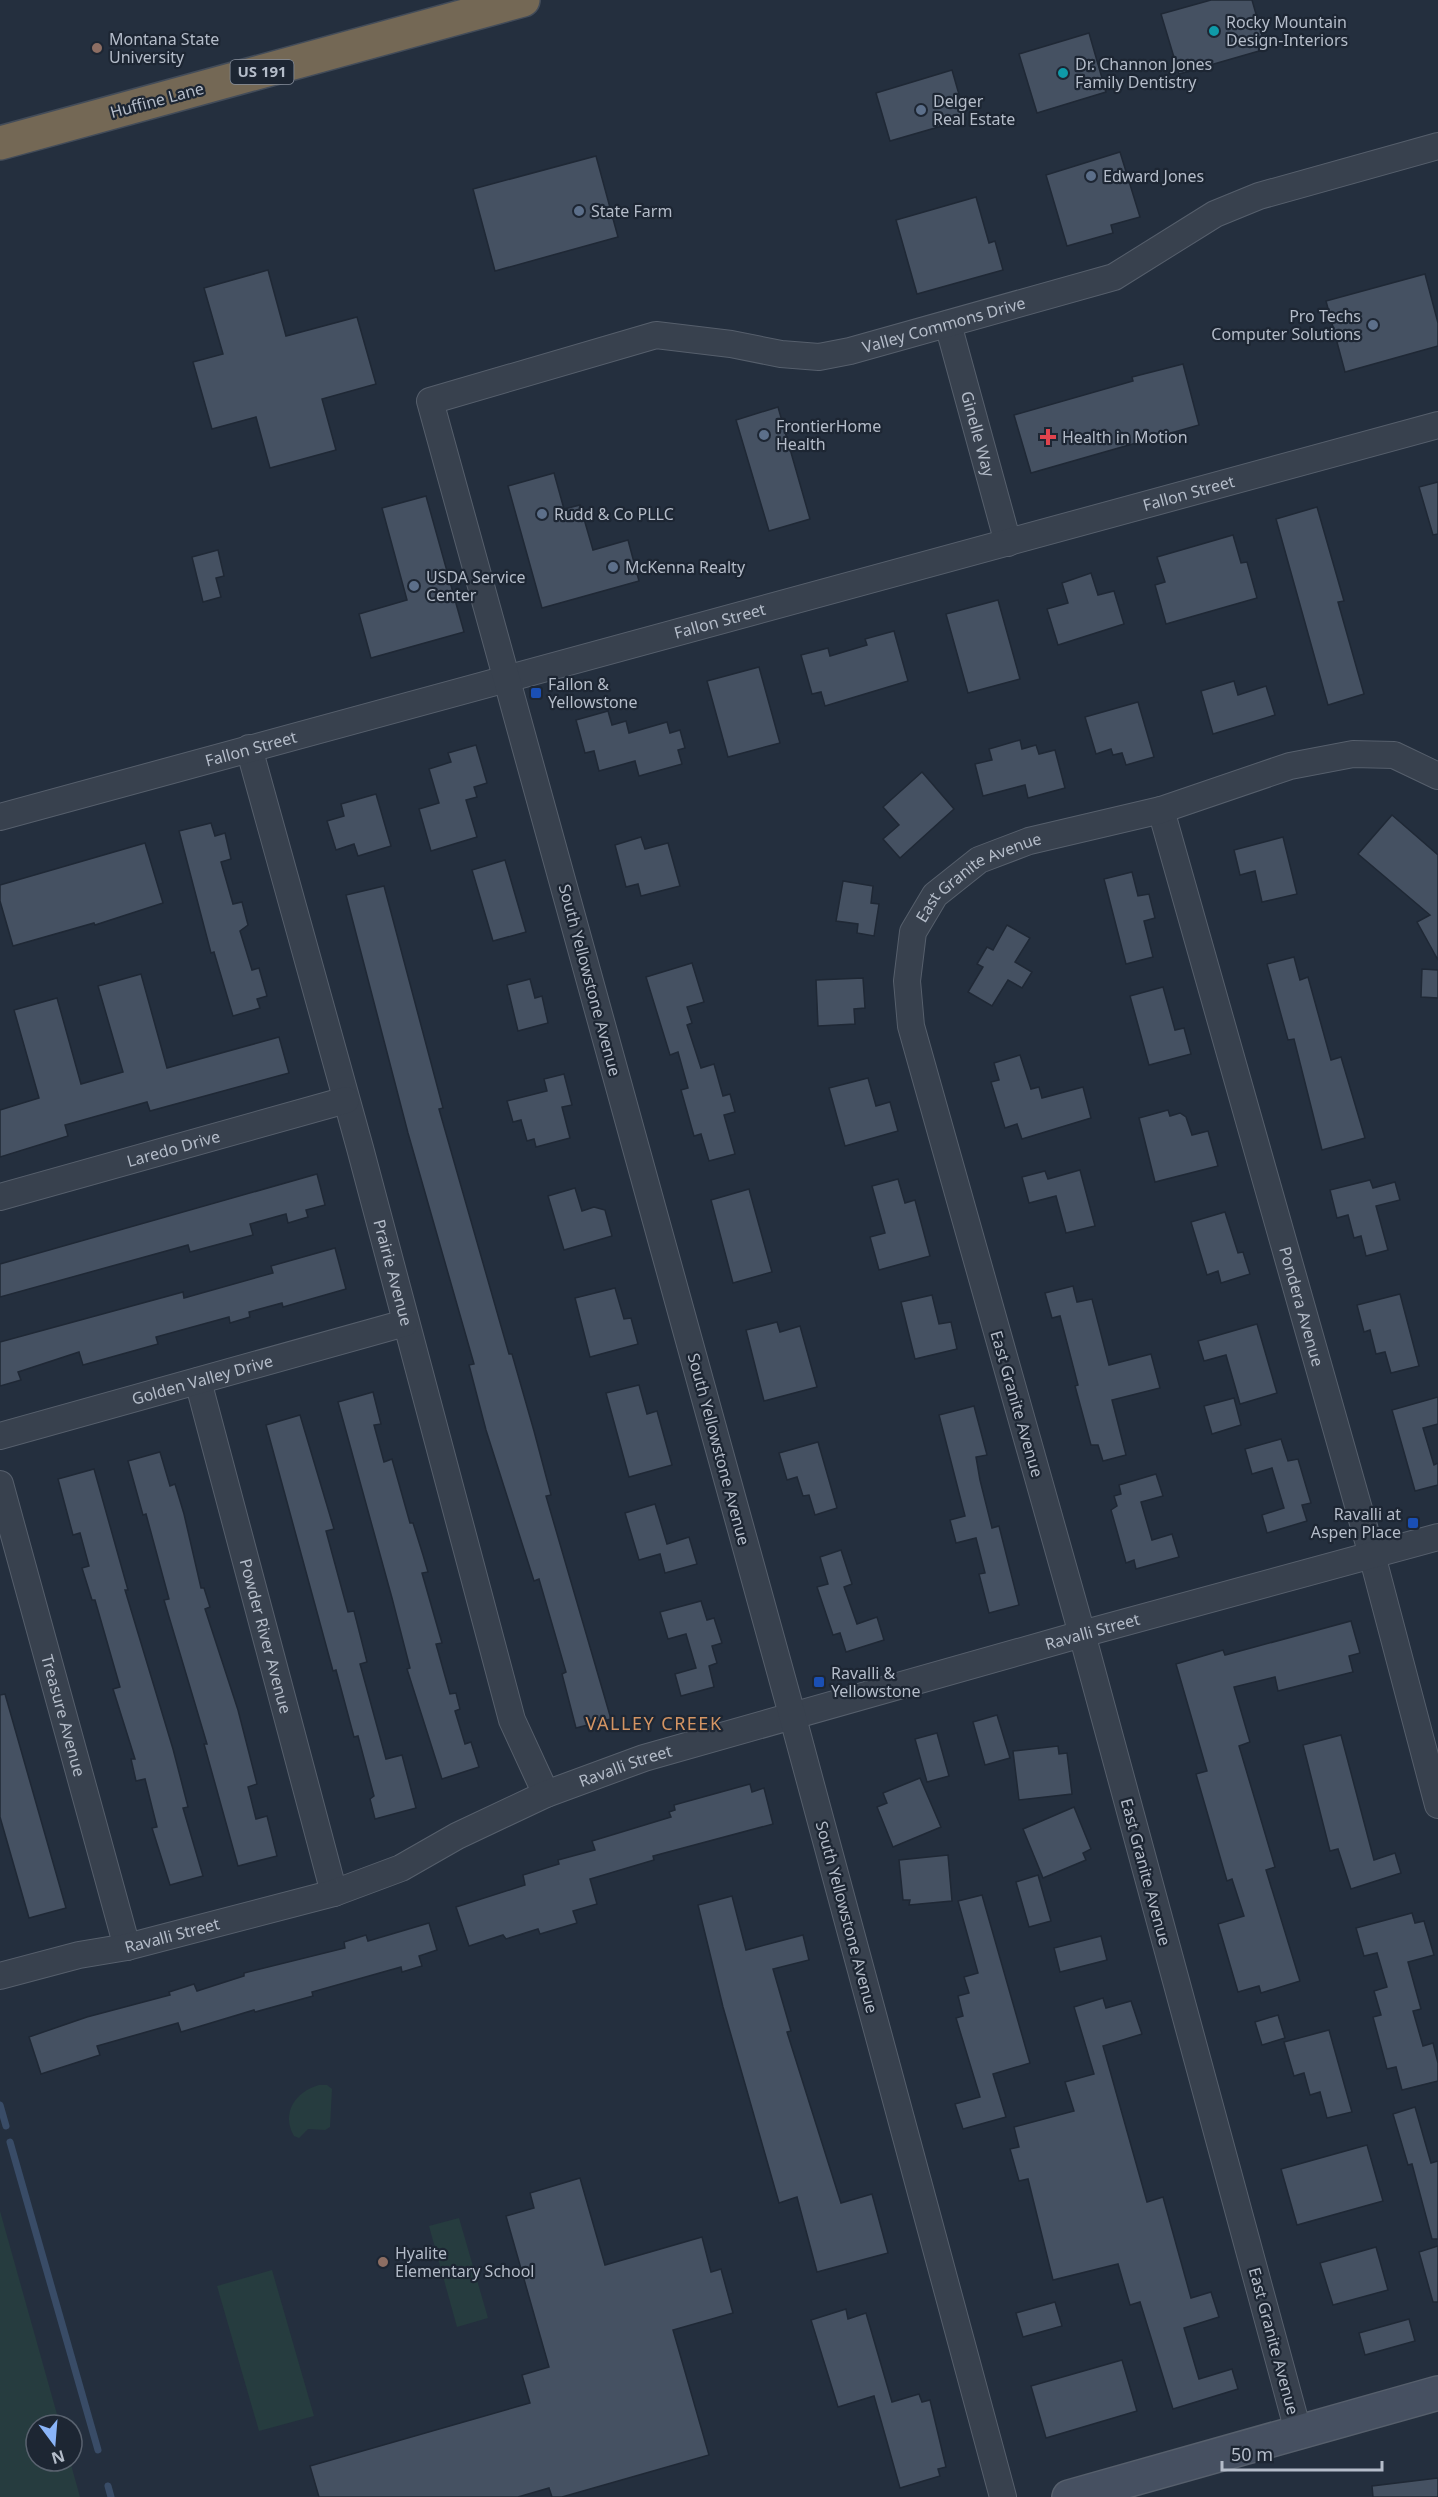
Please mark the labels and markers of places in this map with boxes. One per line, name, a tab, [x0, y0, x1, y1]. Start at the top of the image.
place label: Rocky Mountain Design-Interiors	[1226, 11, 1348, 51]
marker: Rocky Mountain Design-Interiors	[1207, 24, 1221, 38]
place label: Montana State University	[109, 28, 219, 68]
marker: Montana State University	[90, 41, 104, 55]
place label: Dr. Channon Jones Family Dentistry	[1075, 53, 1212, 93]
marker: Dr. Channon Jones Family Dentistry	[1056, 66, 1070, 80]
place label: Delger Real Estate	[933, 90, 1015, 130]
marker: Delger Real Estate	[914, 103, 928, 117]
place label: Edward Jones	[1103, 165, 1204, 187]
marker: Edward Jones	[1084, 169, 1098, 183]
place label: State Farm	[591, 200, 672, 222]
marker: State Farm	[572, 204, 586, 218]
place label: Pro Techs Computer Solutions	[1211, 305, 1361, 345]
marker: Pro Techs Computer Solutions	[1366, 318, 1380, 332]
place label: FrontierHome Health	[776, 415, 881, 455]
place label: Health in Motion	[1062, 426, 1188, 448]
marker: FrontierHome Health	[757, 428, 771, 442]
marker: Health in Motion	[1039, 428, 1057, 446]
place label: Rudd & Co PLLC	[554, 503, 674, 525]
marker: Rudd & Co PLLC	[535, 507, 549, 521]
place label: McKenna Realty	[625, 556, 746, 578]
marker: McKenna Realty	[606, 560, 620, 574]
place label: USDA Service Center	[426, 566, 526, 606]
marker: USDA Service Center	[407, 579, 421, 593]
place label: Fallon & Yellowstone	[548, 673, 638, 713]
marker: Fallon & Yellowstone	[529, 686, 543, 700]
place label: Ravalli at Aspen Place	[1311, 1503, 1401, 1543]
marker: Ravalli at Aspen Place	[1406, 1516, 1420, 1530]
place label: Ravalli & Yellowstone	[831, 1662, 921, 1702]
marker: Ravalli & Yellowstone	[812, 1675, 826, 1689]
place label: Hyalite Elementary School	[395, 2242, 534, 2282]
marker: Hyalite Elementary School	[376, 2255, 390, 2269]

